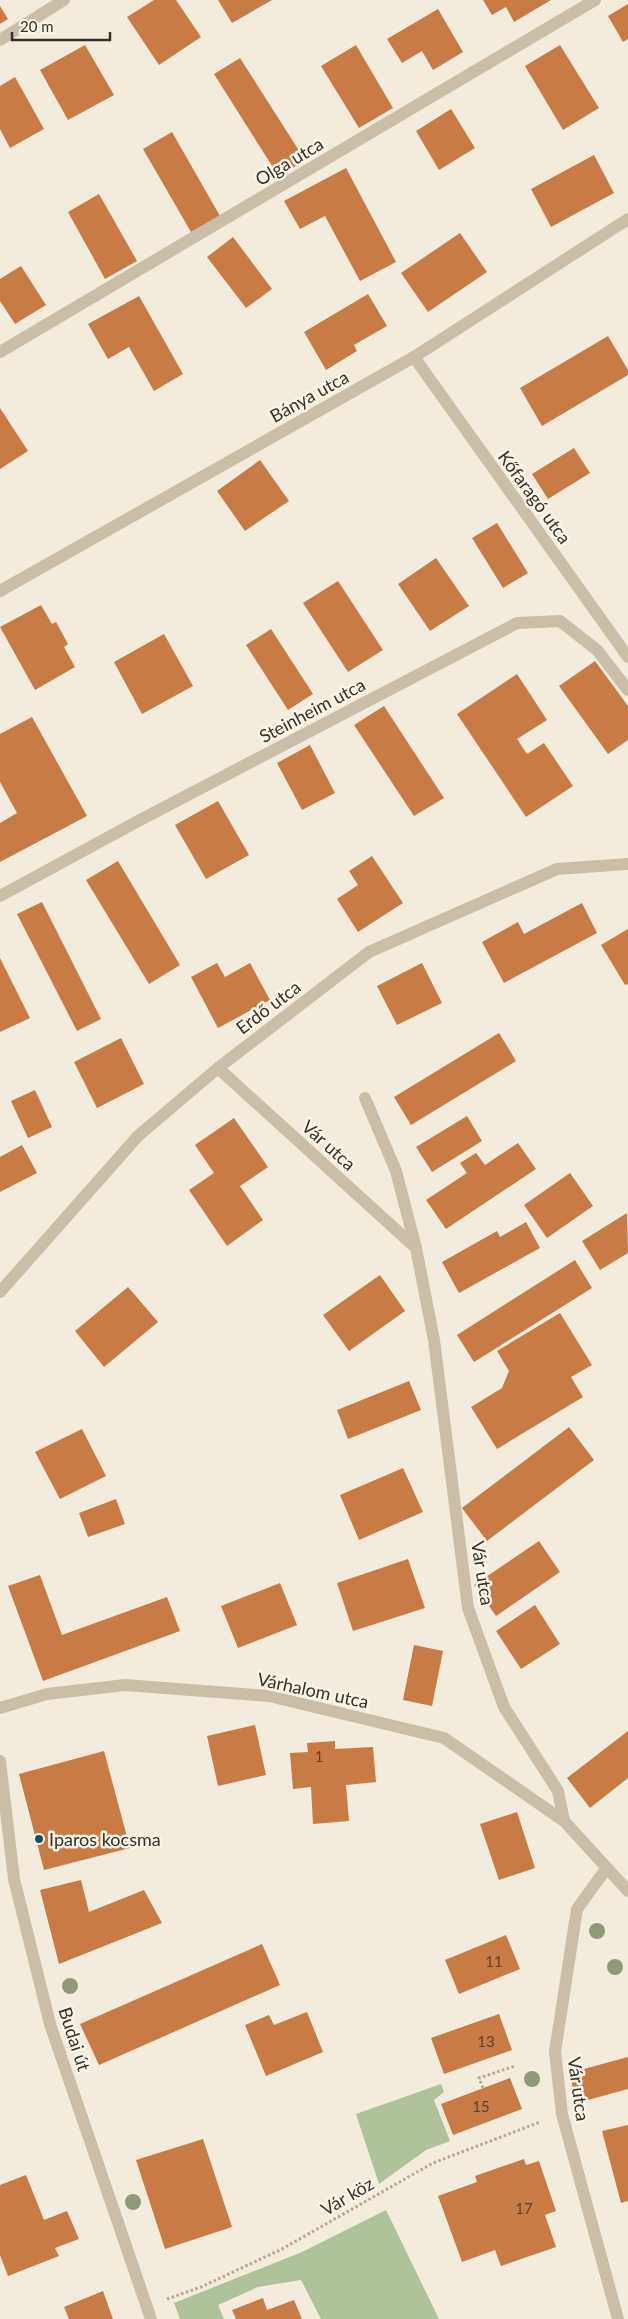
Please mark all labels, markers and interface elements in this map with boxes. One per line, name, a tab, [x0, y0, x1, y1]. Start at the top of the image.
scale bar	[12, 10, 110, 42]
text: 20 m	[20, 17, 54, 35]
street label: Olga utca	[251, 132, 327, 190]
street label: Bánya utca	[266, 365, 352, 427]
street label: Kőfaragó utca	[494, 446, 576, 548]
street label: Steinheim utca	[255, 673, 369, 747]
street label: Erdő utca	[231, 976, 305, 1038]
street label: Vár utca	[298, 1115, 360, 1175]
street label: Vár utca	[467, 1539, 499, 1607]
street label: Várhalom utca	[255, 1667, 371, 1713]
house number: 1	[315, 1747, 323, 1765]
place label: Iparos kocsma	[49, 1828, 161, 1850]
marker: Iparos kocsma	[33, 1833, 45, 1845]
house number: 11	[485, 1952, 503, 1970]
street label: Budai út	[54, 2004, 96, 2074]
house number: 13	[477, 2032, 495, 2050]
street label: Vár utca	[564, 2055, 594, 2123]
house number: 15	[472, 2097, 490, 2115]
street label: Vár köz	[317, 2172, 377, 2220]
house number: 17	[515, 2199, 533, 2217]

